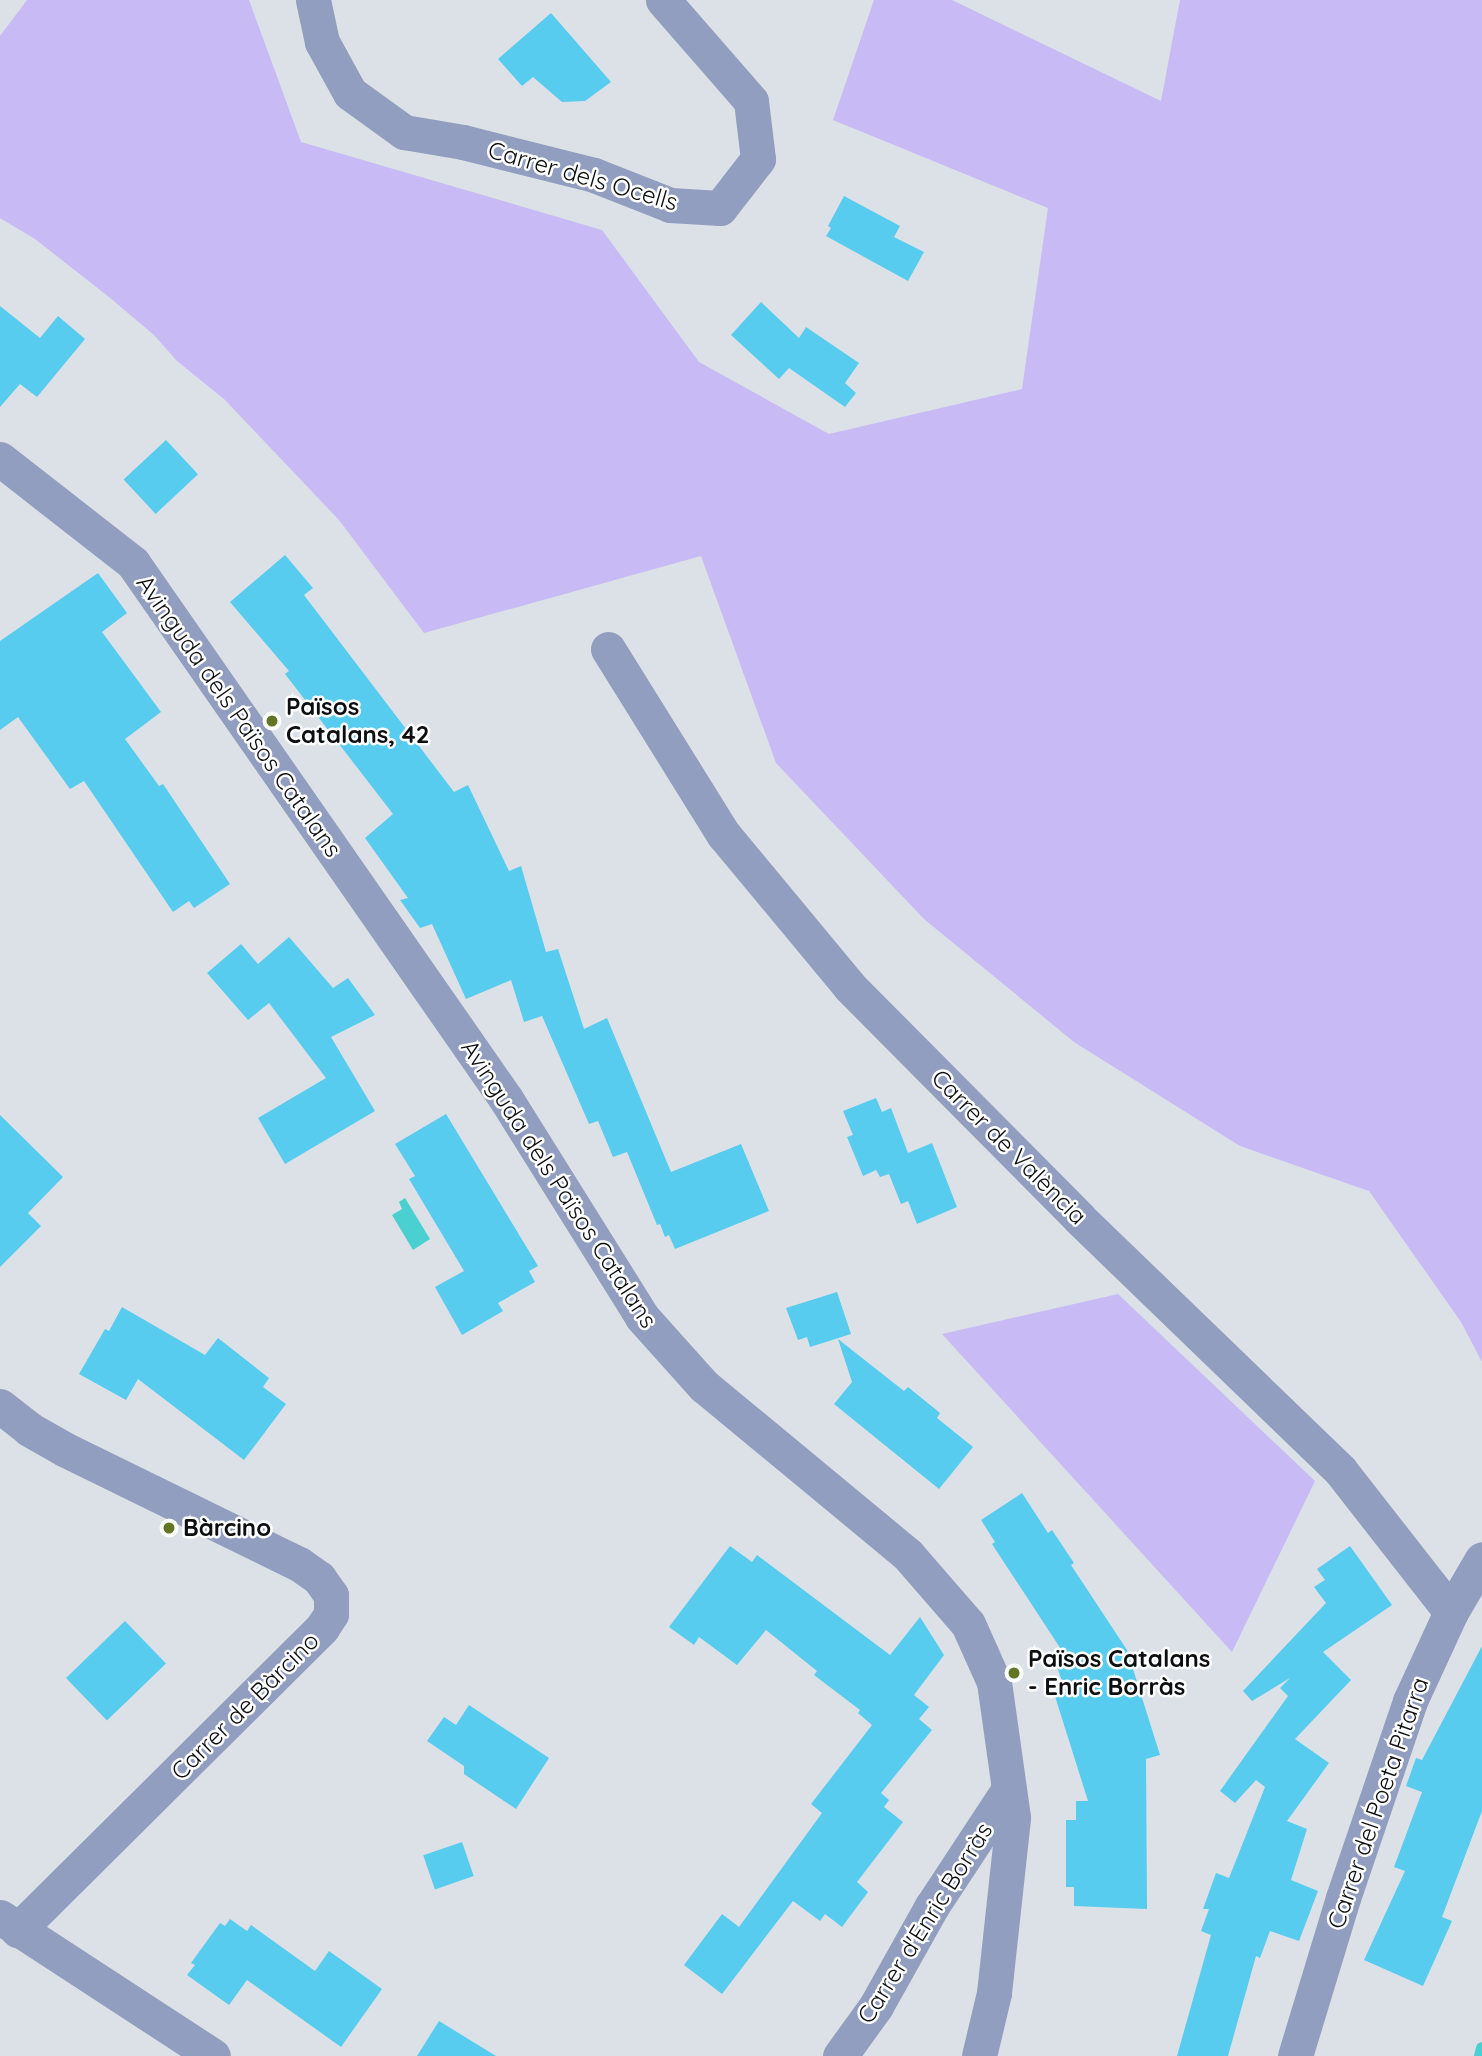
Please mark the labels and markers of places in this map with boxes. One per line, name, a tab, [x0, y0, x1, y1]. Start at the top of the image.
place label: Països Catalans, 42	[286, 693, 430, 749]
marker: Països Catalans, 42	[264, 713, 280, 729]
place label: Bàrcino	[183, 1514, 271, 1542]
marker: Bàrcino	[161, 1520, 177, 1536]
place label: Països Catalans - Enric Borràs	[1028, 1645, 1210, 1701]
marker: Països Catalans - Enric Borràs	[1006, 1665, 1022, 1681]

